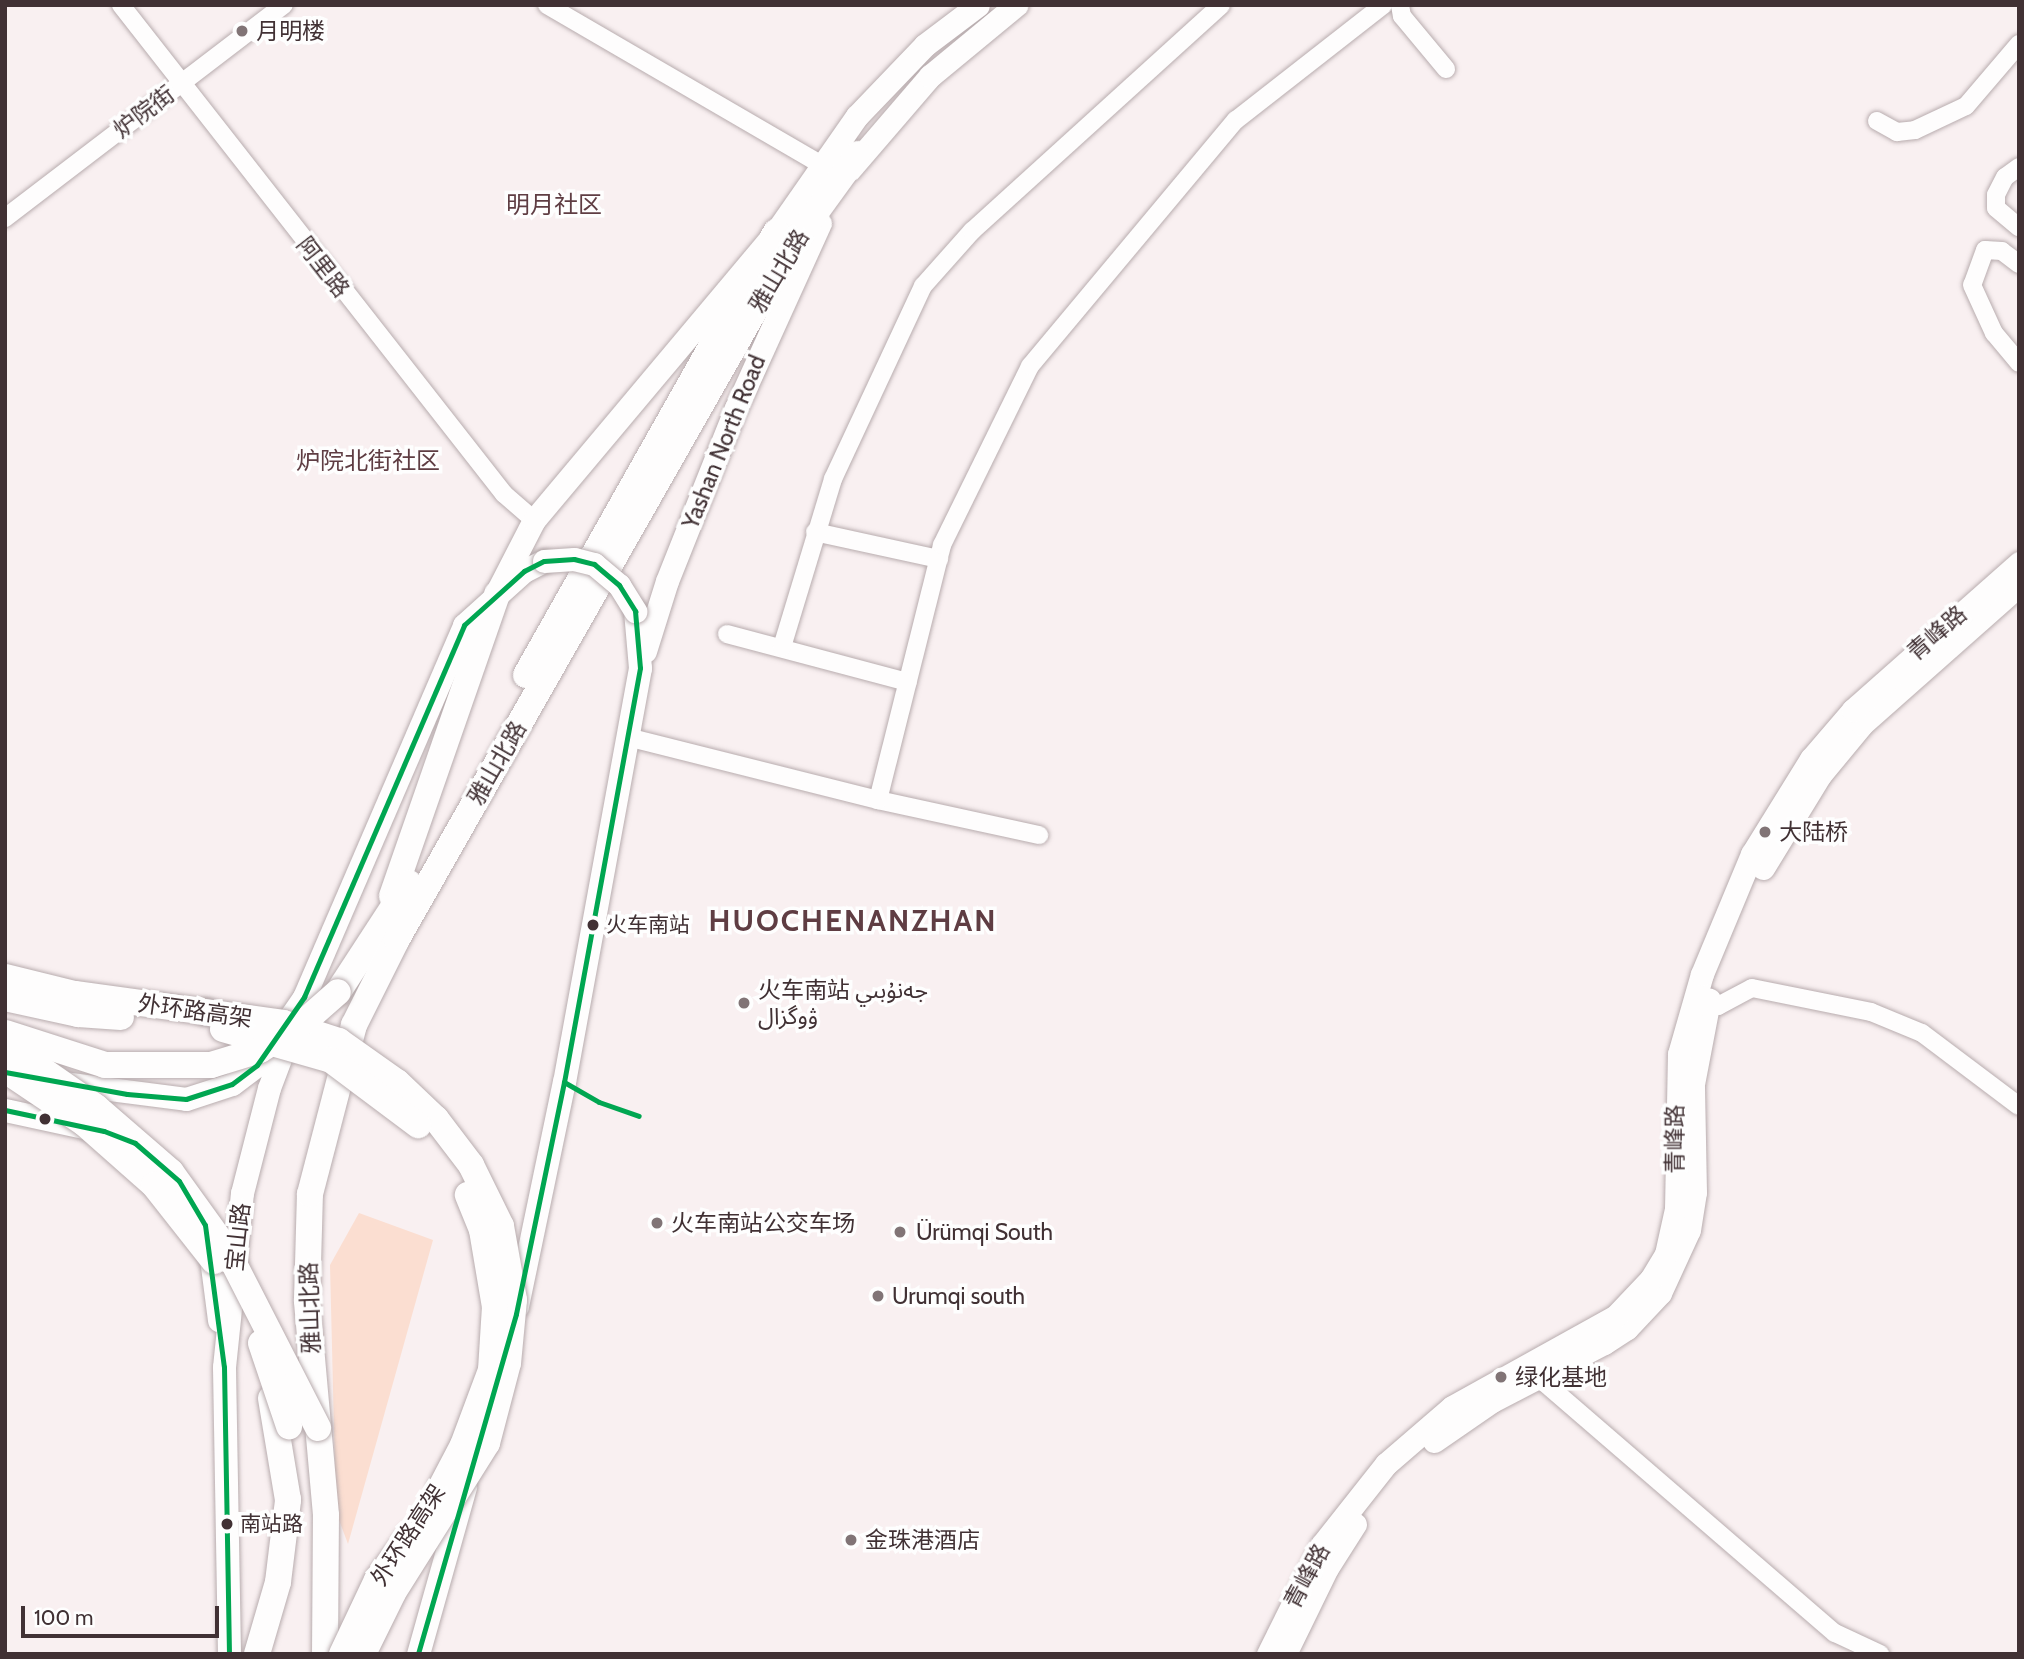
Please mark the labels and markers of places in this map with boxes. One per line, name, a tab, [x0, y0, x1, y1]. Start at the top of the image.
place label: 月明楼	[256, 17, 325, 45]
marker: 月明楼	[234, 23, 250, 39]
place label: 大陆桥	[1779, 818, 1848, 846]
marker: 大陆桥	[1757, 824, 1773, 840]
place label: 火车南站	[606, 912, 690, 938]
marker: 火车南站	[586, 918, 600, 932]
place label: 火车南站 جەنۇبىي ۋوگزال	[758, 976, 928, 1030]
marker: 火车南站 جەنۇبىي ۋوگزال	[736, 995, 752, 1011]
unlabelled marker	[38, 1112, 52, 1126]
place label: 火车南站公交车场	[671, 1209, 855, 1237]
marker: 火车南站公交车场	[649, 1215, 665, 1231]
place label: Ürümqi South	[916, 1218, 1053, 1246]
marker: Ürümqi South	[890, 1222, 910, 1242]
place label: Urumqi south	[892, 1282, 1025, 1310]
marker: Urumqi south	[870, 1288, 886, 1304]
place label: 绿化基地	[1515, 1363, 1607, 1391]
marker: 绿化基地	[1493, 1369, 1509, 1385]
place label: 南站路	[240, 1511, 303, 1537]
marker: 南站路	[220, 1517, 234, 1531]
place label: 金珠港酒店	[865, 1526, 980, 1554]
marker: 金珠港酒店	[843, 1532, 859, 1548]

